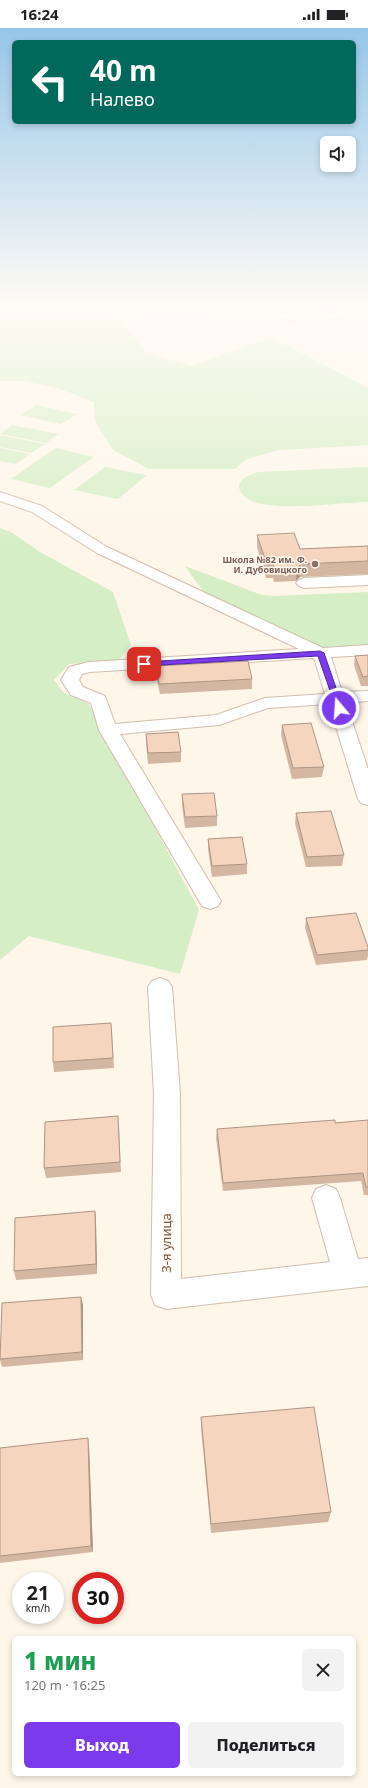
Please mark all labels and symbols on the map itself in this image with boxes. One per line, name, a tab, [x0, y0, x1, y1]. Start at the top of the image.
place label: Школа №82 им. Ф. И. Дубовицкого	[222, 553, 307, 576]
marker: Школа №82 им. Ф. И. Дубовицкого	[310, 559, 320, 569]
pin	[127, 647, 161, 681]
position arrow	[318, 687, 360, 729]
street label: 3-я улица	[157, 1213, 175, 1273]
speed limit sign: 30	[72, 1572, 124, 1624]

